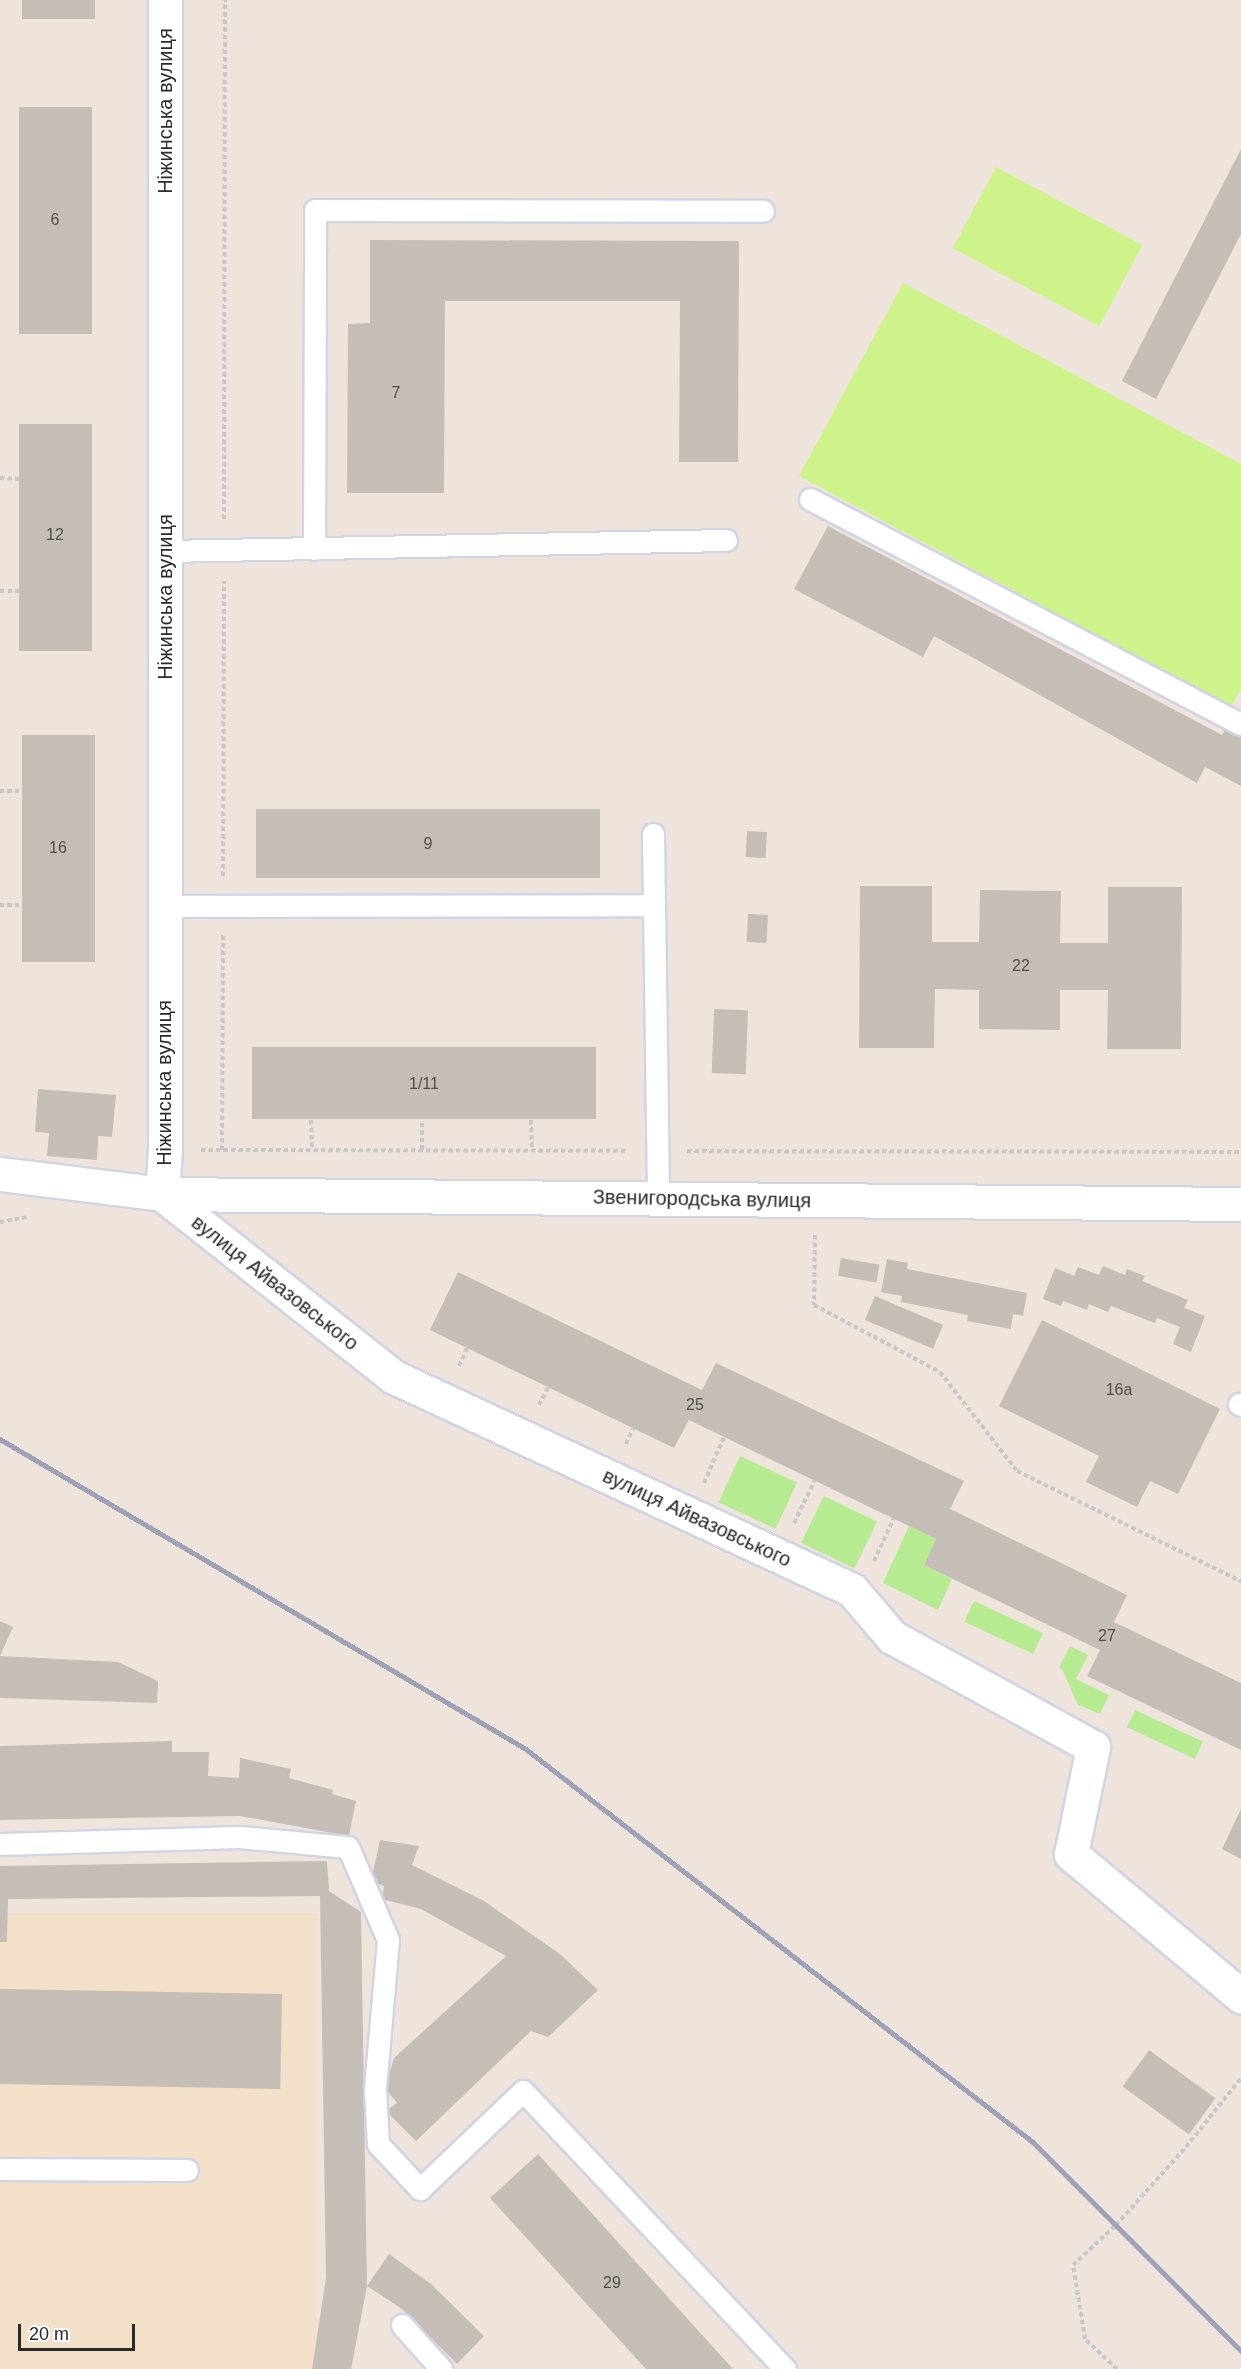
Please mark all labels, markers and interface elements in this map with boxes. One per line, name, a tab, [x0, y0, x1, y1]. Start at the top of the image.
street label: Ніжинська вулиця	[153, 28, 177, 194]
house number: 6	[51, 210, 59, 230]
house number: 7	[392, 383, 400, 403]
street label: Ніжинська вулиця	[153, 514, 177, 680]
house number: 12	[46, 525, 64, 545]
house number: 9	[424, 834, 432, 854]
house number: 16	[49, 838, 67, 858]
house number: 22	[1012, 956, 1030, 976]
street label: Ніжинська вулиця	[152, 1000, 176, 1166]
house number: 1/11	[409, 1074, 439, 1094]
street label: Звенигородська вулиця	[593, 1185, 811, 1213]
street label: вулиця Айвазовського	[187, 1210, 363, 1356]
house number: 16а	[1106, 1380, 1132, 1400]
house number: 25	[686, 1395, 704, 1415]
street label: вулиця Айвазовського	[599, 1464, 795, 1572]
house number: 27	[1098, 1626, 1116, 1646]
house number: 29	[603, 2273, 621, 2293]
scale bar	[21, 2312, 138, 2350]
text: 20 m	[29, 2324, 69, 2344]

